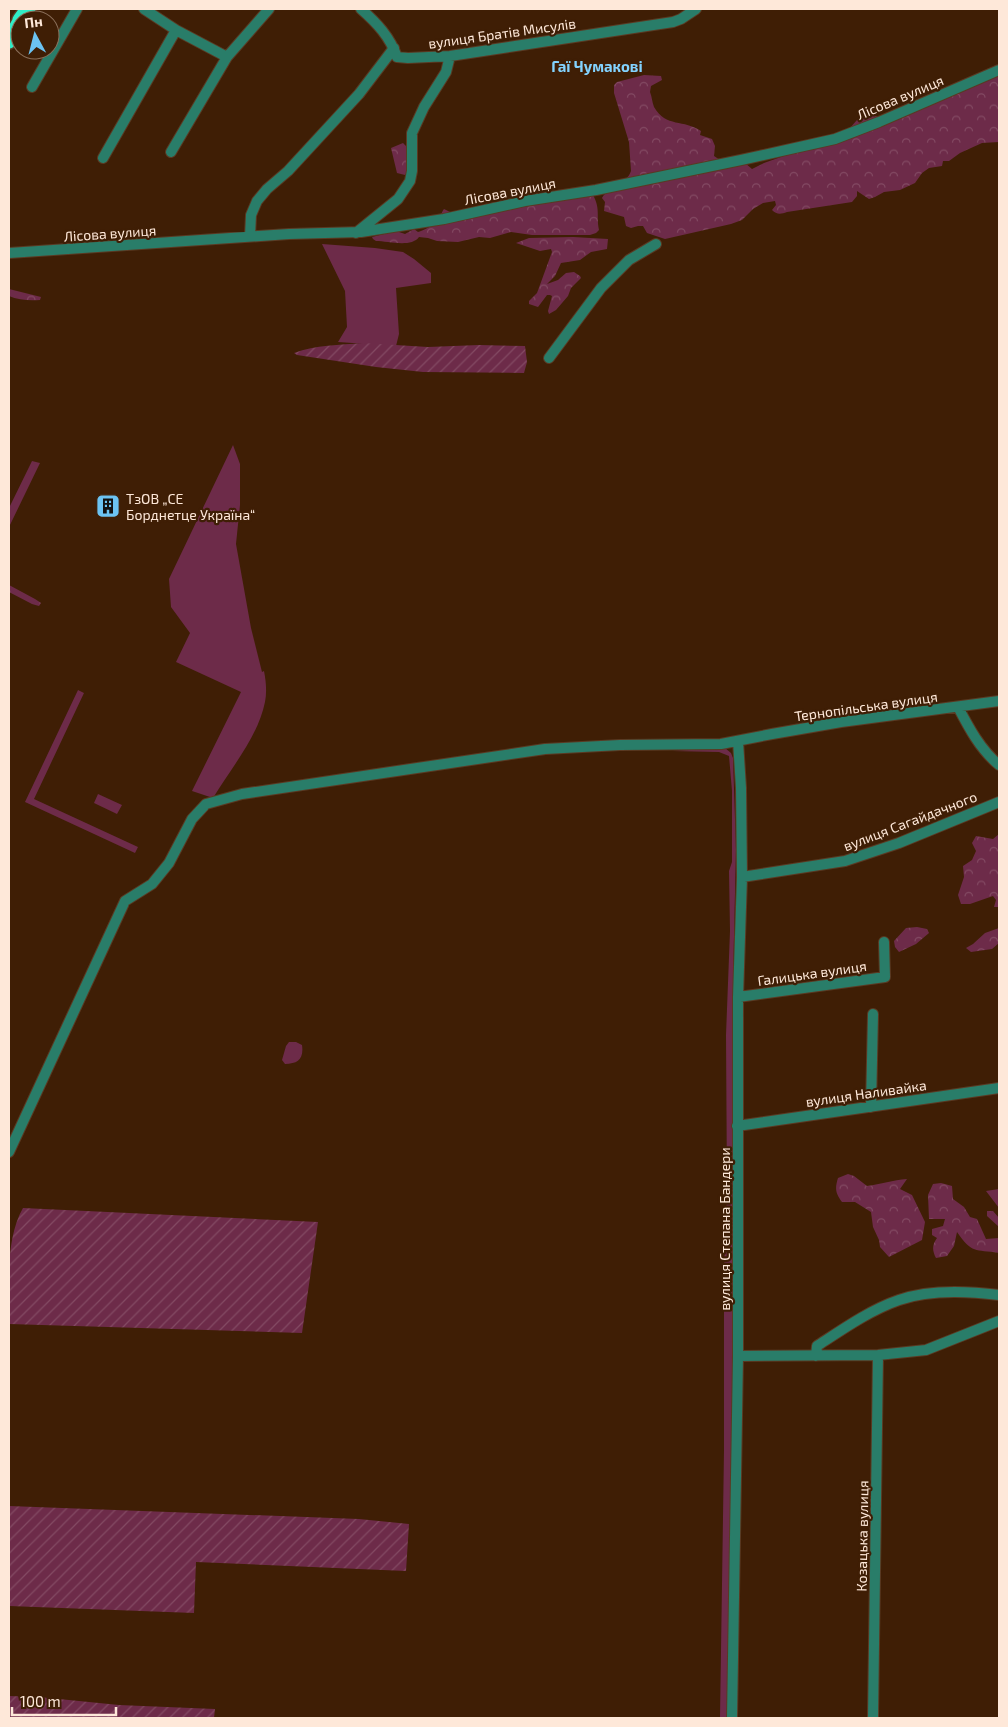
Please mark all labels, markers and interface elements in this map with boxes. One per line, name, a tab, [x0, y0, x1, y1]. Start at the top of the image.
north arrow	[10, 10, 60, 60]
text: Пн	[23, 12, 43, 31]
street label: вулиця Братів Мисулів	[427, 14, 577, 52]
district label: Гаї Чумакові	[551, 57, 643, 75]
street label: Лісова вулиця	[854, 71, 946, 123]
street label: Лісова вулиця	[463, 174, 557, 208]
street label: Лісова вулиця	[63, 221, 157, 245]
place label: ТзОВ „СЕ Борднетце Україна“	[126, 490, 255, 523]
building icon: ТзОВ „СЕ Борднетце Україна“	[95, 493, 121, 519]
street label: Тернопільська вулиця	[793, 688, 939, 724]
street label: вулиця Сагайдачного	[841, 788, 979, 854]
street label: Галицька вулиця	[756, 957, 868, 989]
street label: вулиця Наливайка	[804, 1076, 928, 1110]
street label: вулиця Степана Бандери	[716, 1147, 733, 1311]
street label: Козацька вулиця	[853, 1480, 871, 1592]
scale bar	[12, 1684, 116, 1716]
text: 100 m	[20, 1692, 61, 1710]

